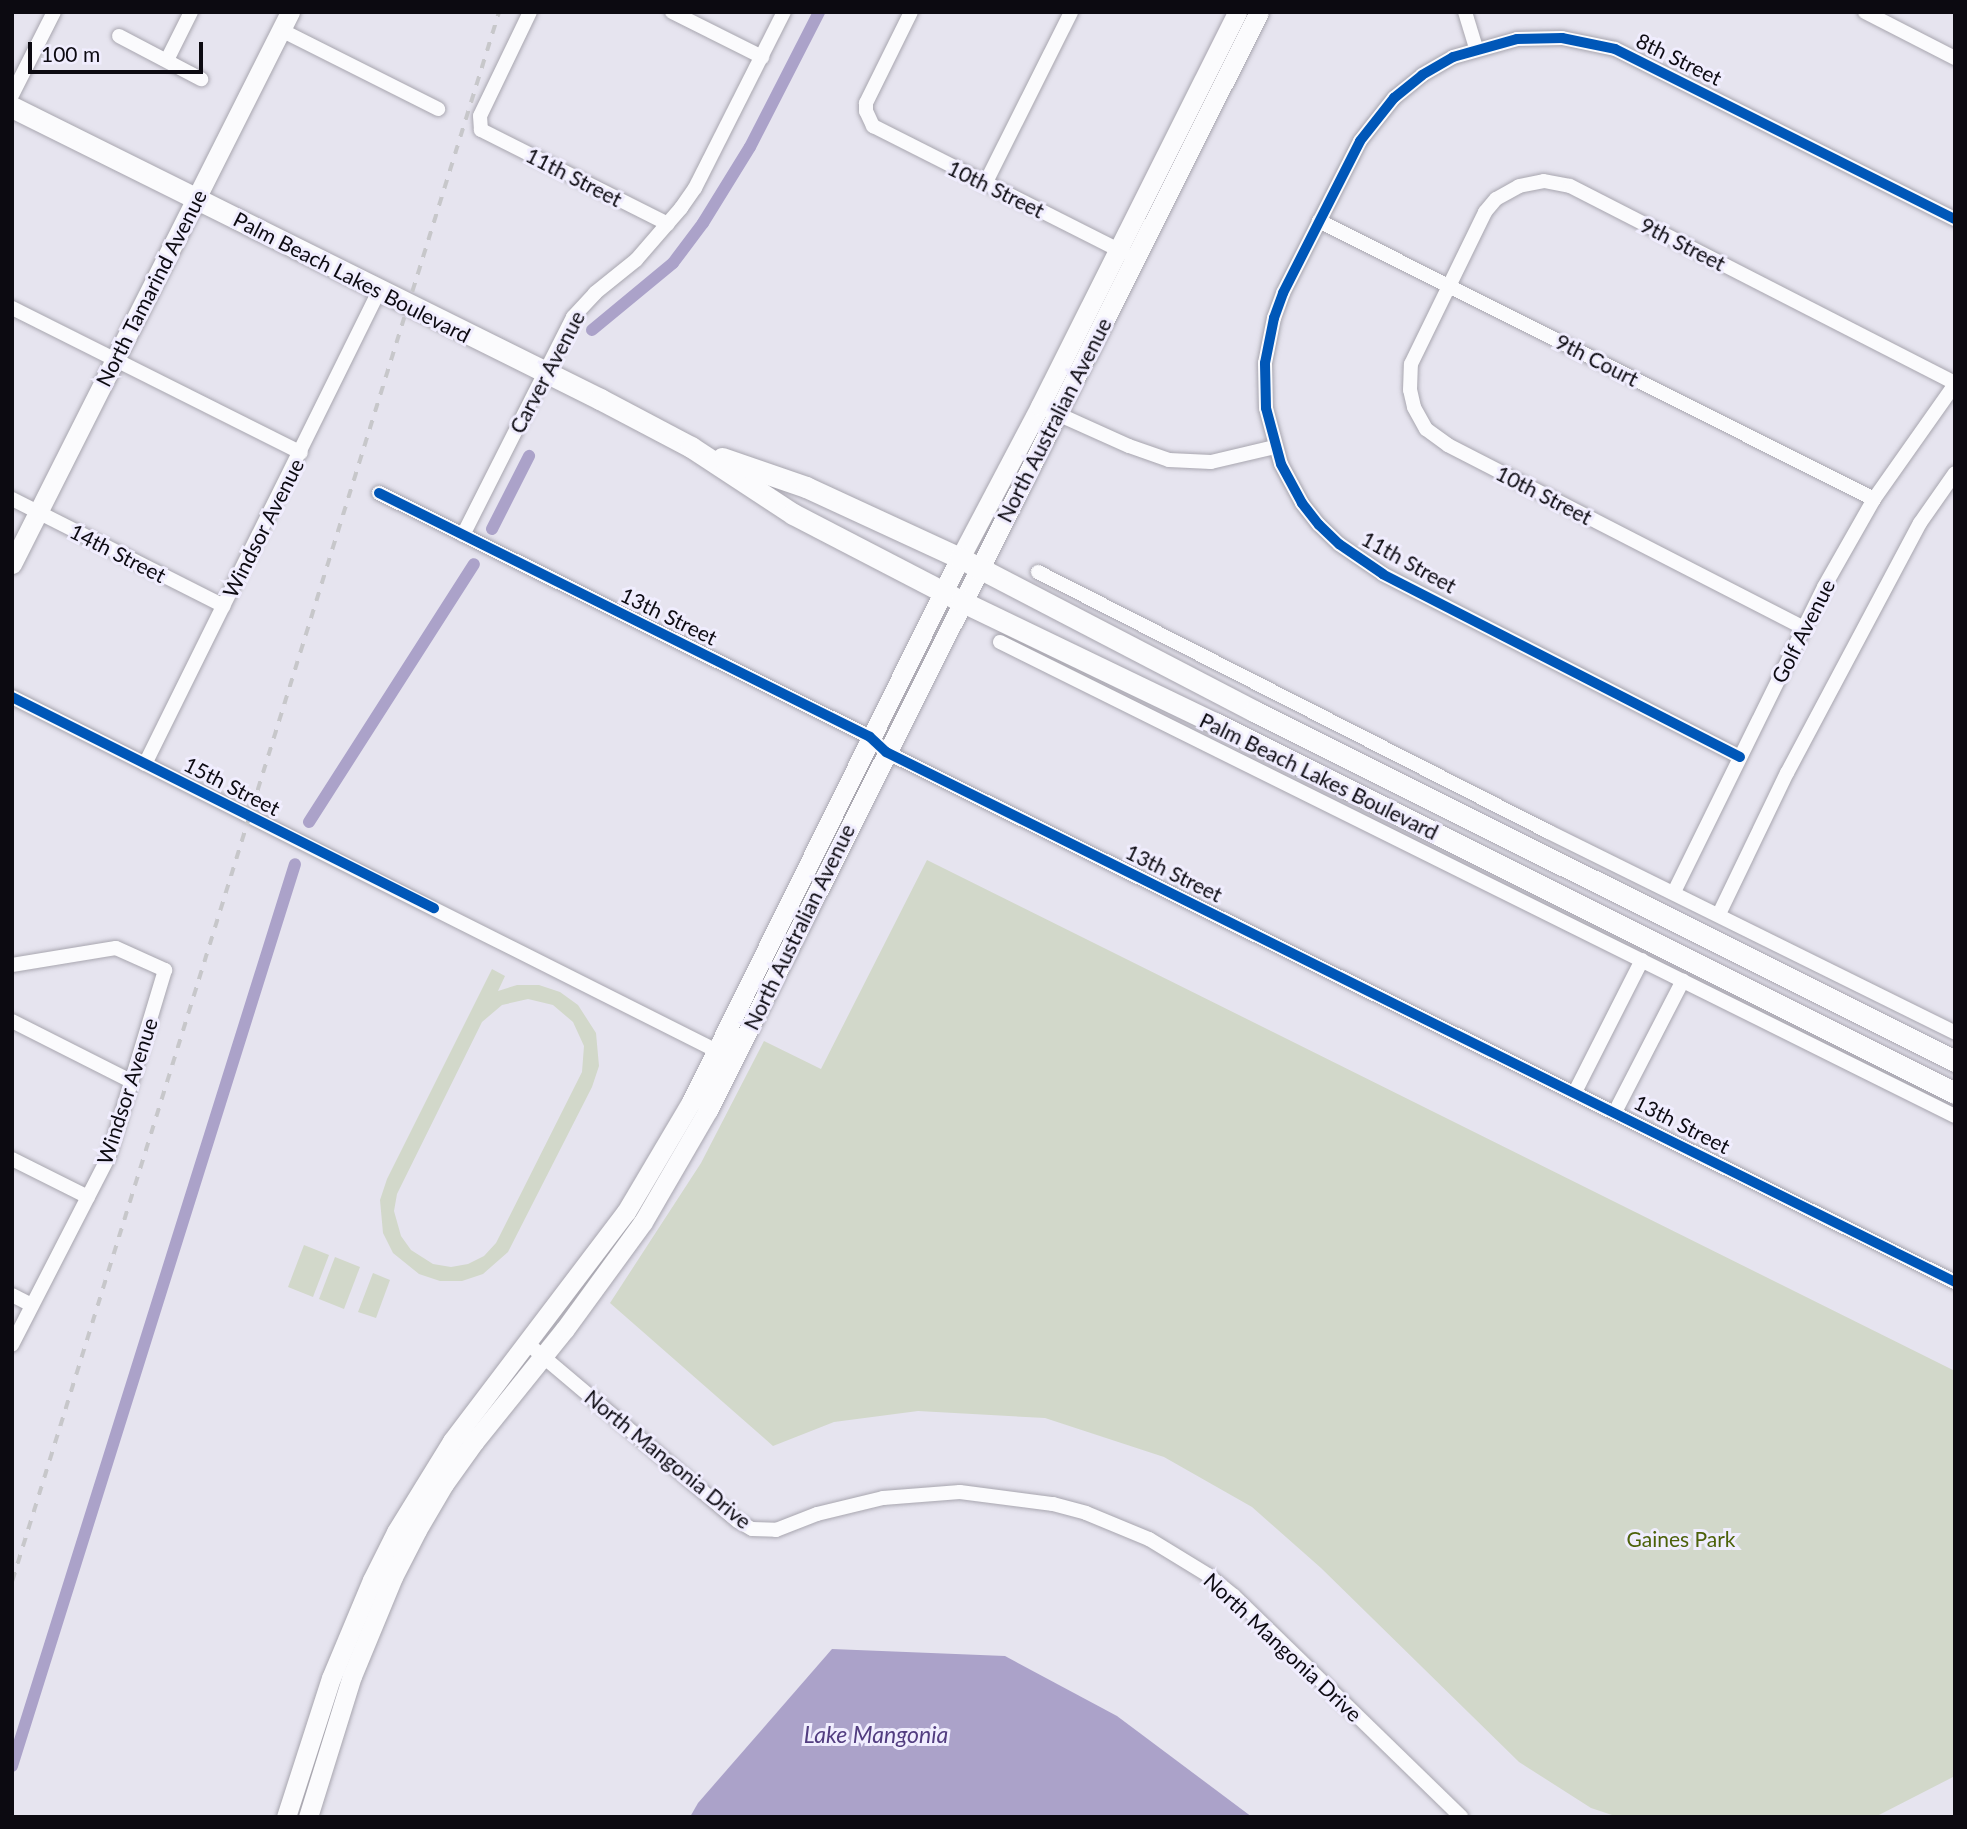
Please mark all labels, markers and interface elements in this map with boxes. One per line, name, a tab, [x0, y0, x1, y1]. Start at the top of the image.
street label: 8th Street	[1632, 27, 1726, 91]
scale bar	[32, 28, 206, 72]
text: 100 m	[41, 41, 100, 66]
street label: 11th Street	[522, 142, 626, 212]
street label: 10th Street	[944, 155, 1048, 223]
street label: North Tamarind Avenue	[90, 185, 212, 391]
street label: Palm Beach Lakes Boulevard	[230, 206, 474, 348]
street label: 9th Street	[1636, 212, 1730, 276]
street label: Carver Avenue	[504, 306, 590, 438]
street label: North Australian Avenue	[991, 313, 1117, 527]
street label: 9th Court	[1551, 328, 1643, 392]
street label: Windsor Avenue	[217, 454, 309, 602]
street label: 10th Street	[1492, 460, 1596, 530]
street label: 14th Street	[66, 518, 170, 588]
street label: 11th Street	[1357, 526, 1461, 598]
street label: Golf Avenue	[1766, 574, 1840, 688]
street label: 13th Street	[617, 582, 721, 650]
street label: Palm Beach Lakes Boulevard	[1196, 707, 1442, 845]
street label: 15th Street	[180, 751, 284, 821]
street label: North Australian Avenue	[738, 819, 860, 1035]
street label: 13th Street	[1122, 839, 1226, 907]
street label: Windsor Avenue	[91, 1014, 163, 1168]
street label: 13th Street	[1630, 1089, 1734, 1159]
street label: North Mangonia Drive	[580, 1384, 756, 1534]
park label: Gaines Park	[1626, 1526, 1736, 1552]
street label: North Mangonia Drive	[1199, 1567, 1367, 1727]
water label: Lake Mangonia	[804, 1720, 948, 1748]

